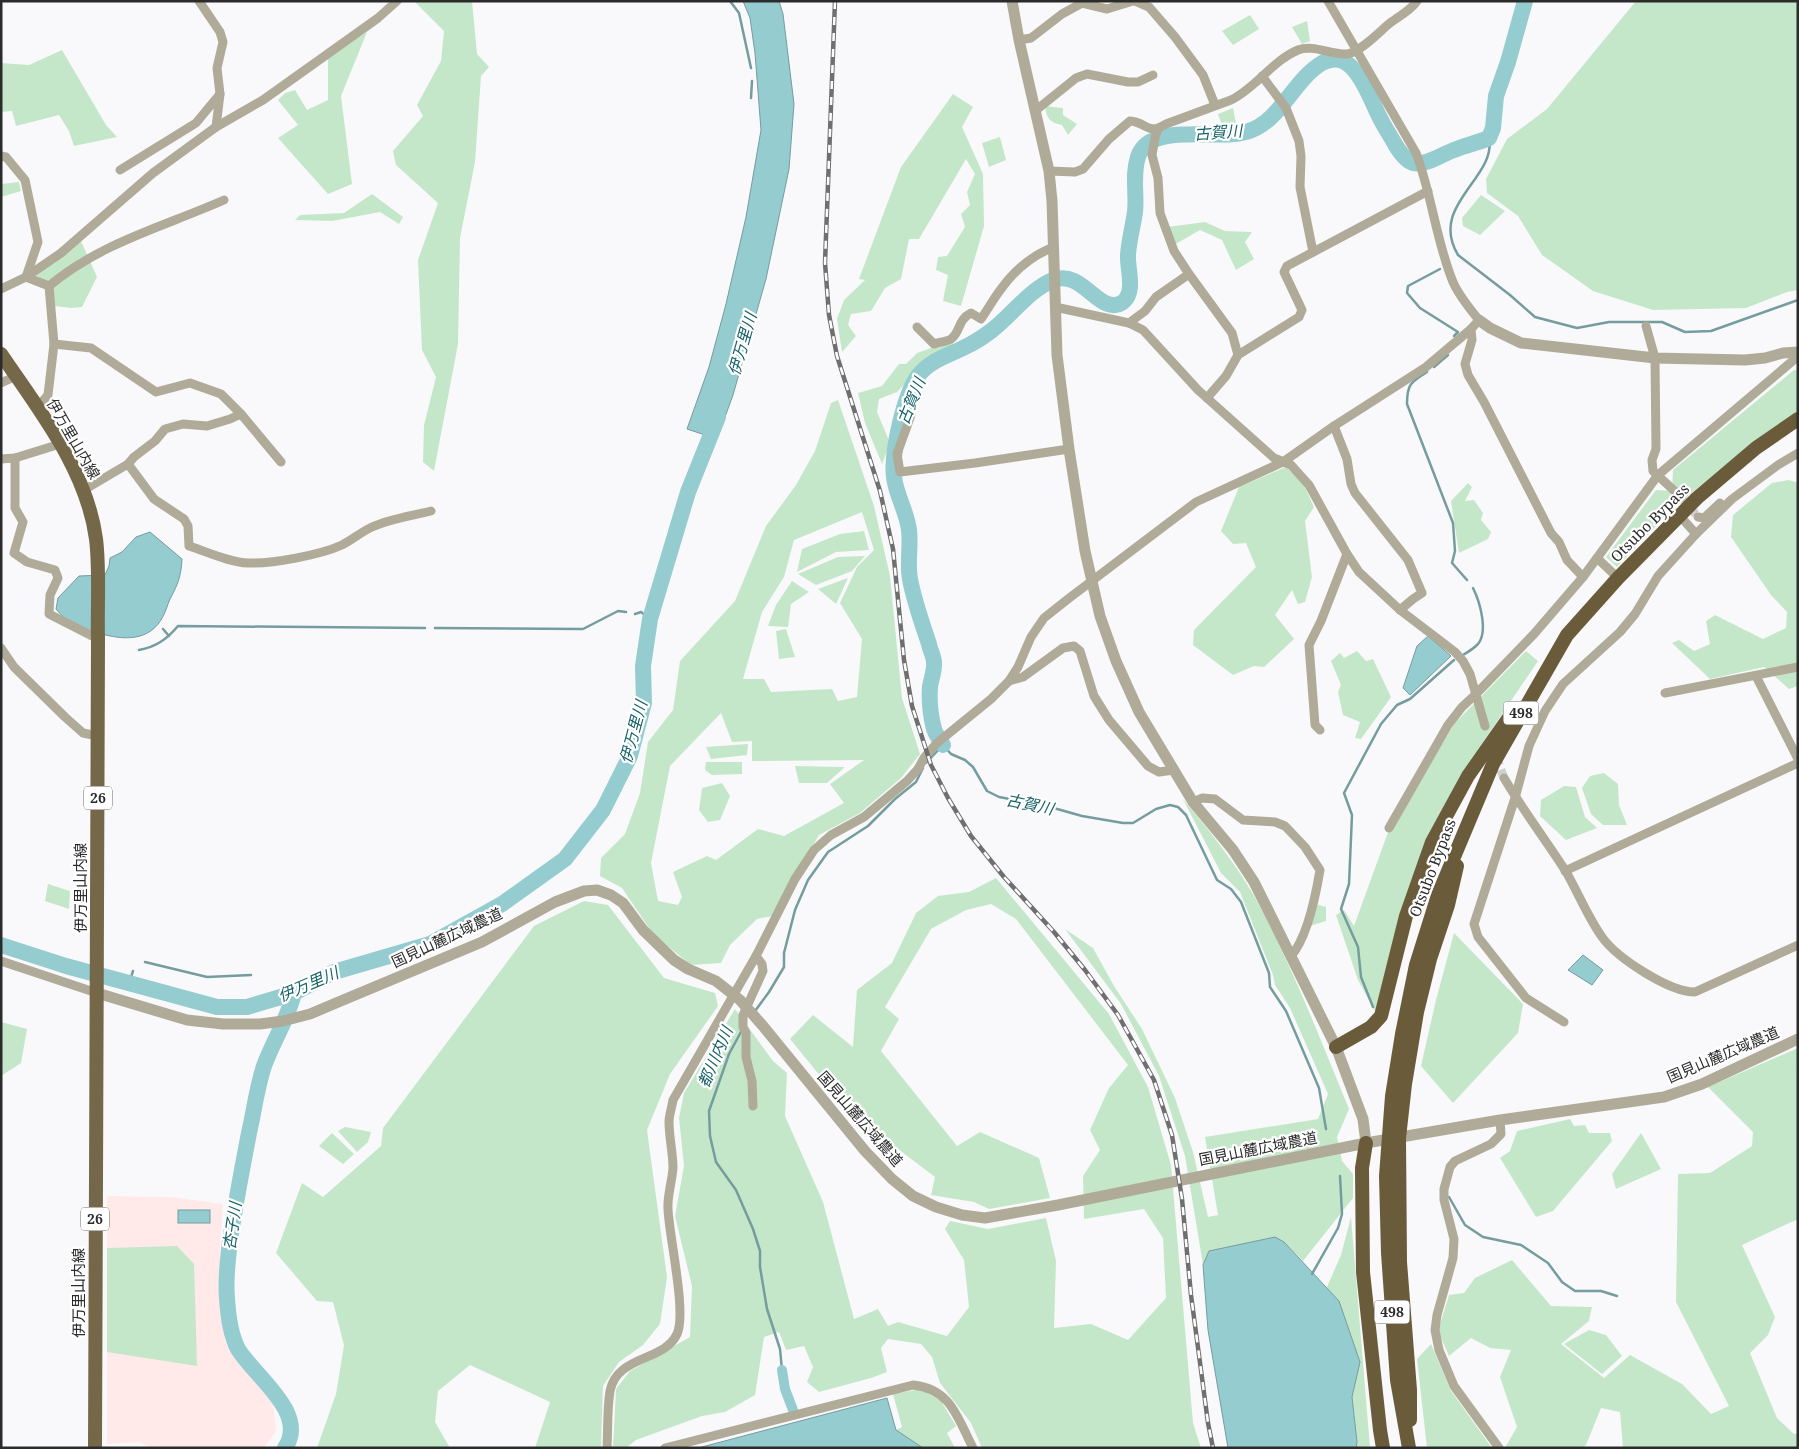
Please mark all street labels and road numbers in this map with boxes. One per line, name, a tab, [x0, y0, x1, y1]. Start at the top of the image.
street label: 伊万里山内線	[43, 395, 105, 482]
street label: Otsubo Bypass	[1606, 478, 1693, 566]
road number: 498	[1504, 701, 1538, 724]
road number: 26	[84, 786, 112, 810]
street label: Otsubo Bypass	[1404, 815, 1460, 920]
street label: 伊万里山内線	[70, 843, 90, 933]
street label: 国見山麓広域農道	[388, 903, 505, 972]
street label: 国見山麓広域農道	[1663, 1021, 1782, 1087]
street label: 国見山麓広域農道	[814, 1066, 908, 1170]
street label: 国見山麓広域農道	[1197, 1127, 1319, 1169]
road number: 26	[81, 1208, 109, 1230]
street label: 伊万里山内線	[68, 1248, 88, 1338]
road number: 498	[1374, 1300, 1410, 1324]

